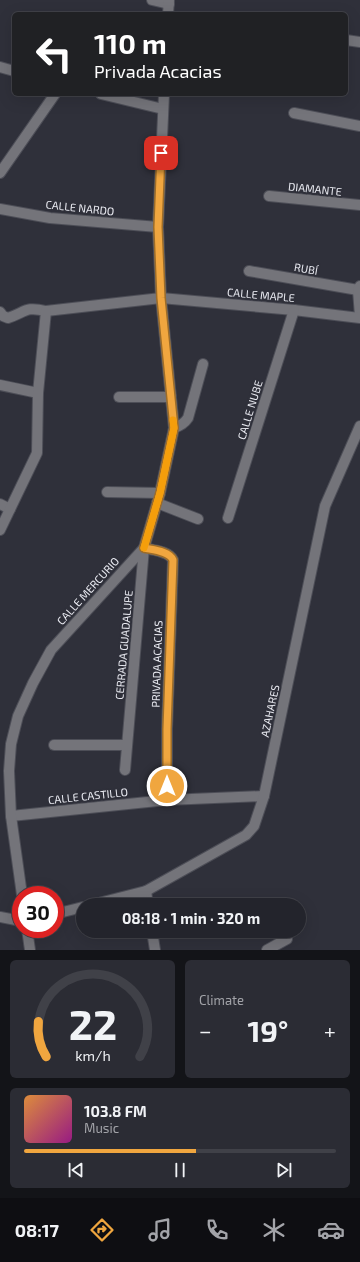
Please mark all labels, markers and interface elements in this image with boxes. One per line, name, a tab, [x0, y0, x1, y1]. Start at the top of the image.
text: 110 m	[94, 26, 167, 60]
icon: left	[28, 28, 80, 80]
text: Privada Acacias	[94, 60, 222, 82]
pin	[144, 136, 178, 170]
icon: arrive	[150, 142, 172, 164]
street label: DIAMANTE	[288, 179, 342, 198]
street label: CALLE NARDO	[45, 197, 115, 218]
street label: RUBÍ	[293, 260, 320, 277]
street label: CALLE MAPLE	[227, 285, 295, 304]
street label: CALLE NUBE	[234, 379, 265, 441]
street label: CALLE MERCURIO	[54, 554, 121, 627]
street label: CERRADA GUADALUPE	[112, 590, 135, 700]
street label: PRIVADA ACACIAS	[148, 620, 165, 708]
street label: AZAHARES	[258, 684, 281, 738]
position arrow	[146, 765, 188, 807]
street label: CALLE CASTILLO	[47, 785, 128, 806]
speed limit sign: 30	[12, 886, 64, 938]
text: 08:18 · 1 min · 320 m	[122, 909, 260, 927]
text: Climate	[199, 992, 244, 1008]
text: 22	[68, 998, 117, 1048]
text: 19°	[247, 1012, 288, 1048]
text: −	[199, 1017, 212, 1043]
text: +	[324, 1017, 336, 1043]
text: km/h	[75, 1047, 110, 1064]
text: 103.8 FM	[84, 1102, 147, 1120]
text: Music	[84, 1120, 119, 1136]
icon: previous	[65, 1159, 87, 1181]
icon: pause	[169, 1159, 191, 1181]
icon: next	[273, 1159, 295, 1181]
icon: directions	[88, 1216, 116, 1244]
icon: music	[146, 1216, 174, 1244]
icon: phone	[203, 1216, 231, 1244]
icon: climate	[260, 1216, 288, 1244]
icon: car	[317, 1216, 345, 1244]
text: 08:17	[15, 1219, 59, 1241]

